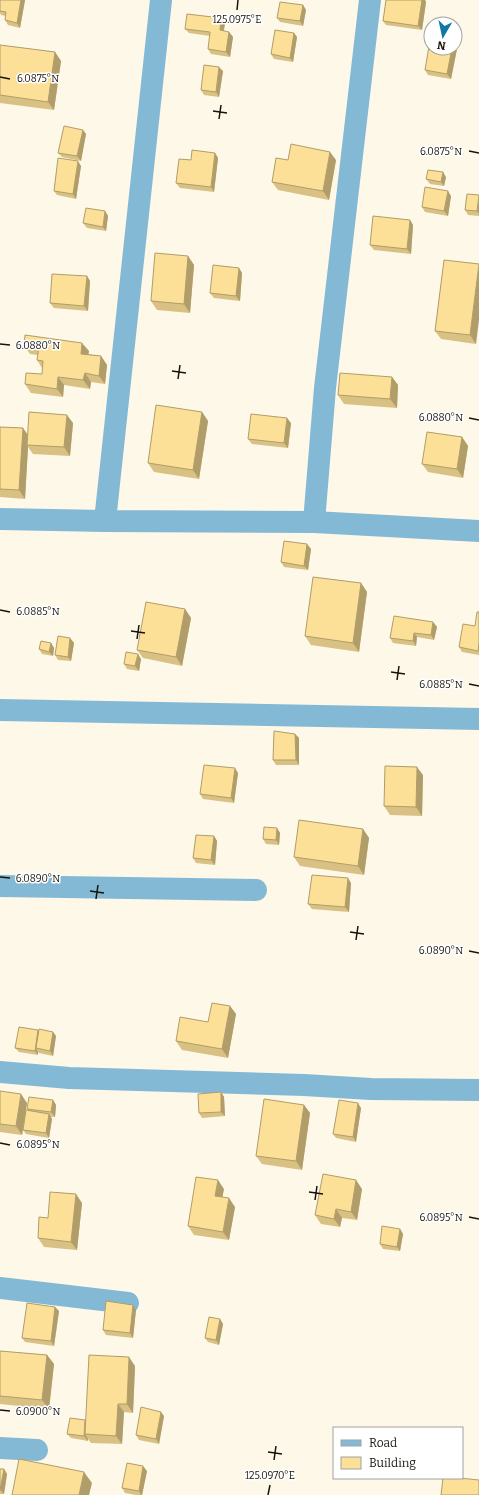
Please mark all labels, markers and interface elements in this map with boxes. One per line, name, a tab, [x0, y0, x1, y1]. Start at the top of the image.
text: 125.0975°E	[213, 14, 261, 26]
north arrow	[423, 16, 463, 56]
text: N	[436, 38, 447, 52]
text: 6.0875°N	[17, 73, 59, 85]
text: 6.0875°N	[420, 146, 462, 158]
text: 6.0880°N	[16, 340, 60, 352]
text: 6.0880°N	[419, 412, 463, 424]
text: 6.0885°N	[16, 606, 60, 618]
text: 6.0885°N	[419, 679, 463, 691]
text: 6.0890°N	[16, 873, 60, 885]
text: 6.0890°N	[419, 945, 463, 957]
text: 6.0895°N	[16, 1139, 60, 1151]
text: 6.0895°N	[419, 1212, 463, 1224]
text: 6.0900°N	[16, 1406, 60, 1418]
legend	[333, 1427, 463, 1479]
text: Road	[369, 1436, 397, 1450]
text: Building	[369, 1456, 416, 1470]
text: 125.0970°E	[245, 1470, 295, 1482]

